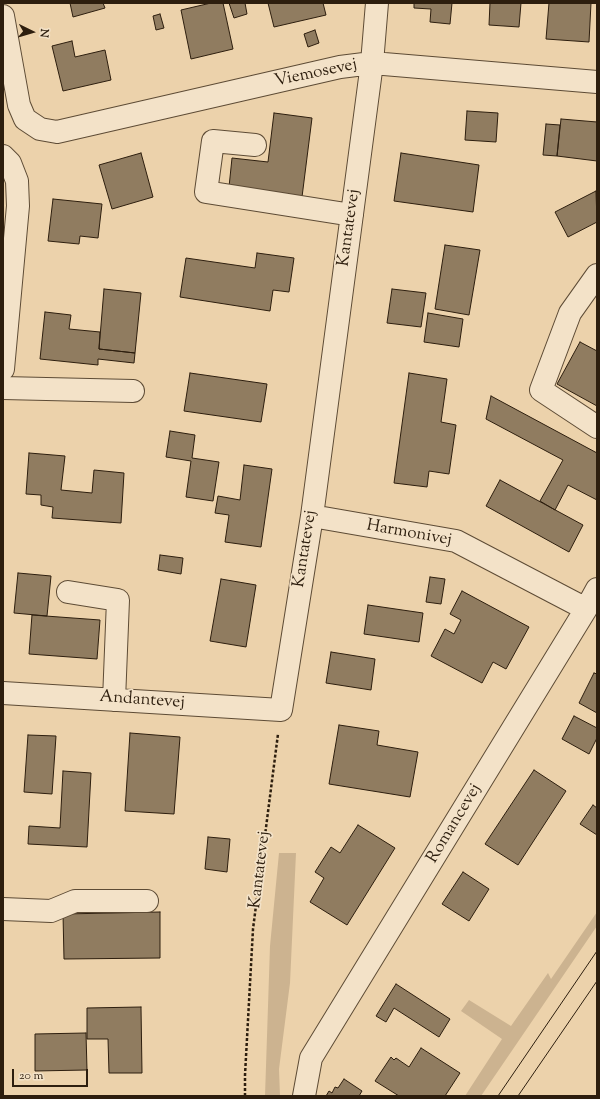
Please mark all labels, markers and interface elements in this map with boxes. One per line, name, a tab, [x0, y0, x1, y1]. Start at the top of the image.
north arrow	[12, 12, 52, 52]
text: N	[36, 28, 52, 38]
street label: Viemosevej	[273, 55, 359, 93]
street label: Kantatevej	[334, 188, 366, 268]
street label: Kantatevej	[290, 509, 322, 589]
street label: Harmonivej	[365, 516, 453, 552]
street label: Andantevej	[99, 688, 185, 714]
street label: Romancevej	[423, 781, 487, 867]
street label: Kantatevej	[246, 830, 276, 910]
scale bar	[14, 1061, 90, 1087]
text: 20 m	[19, 1067, 43, 1085]

